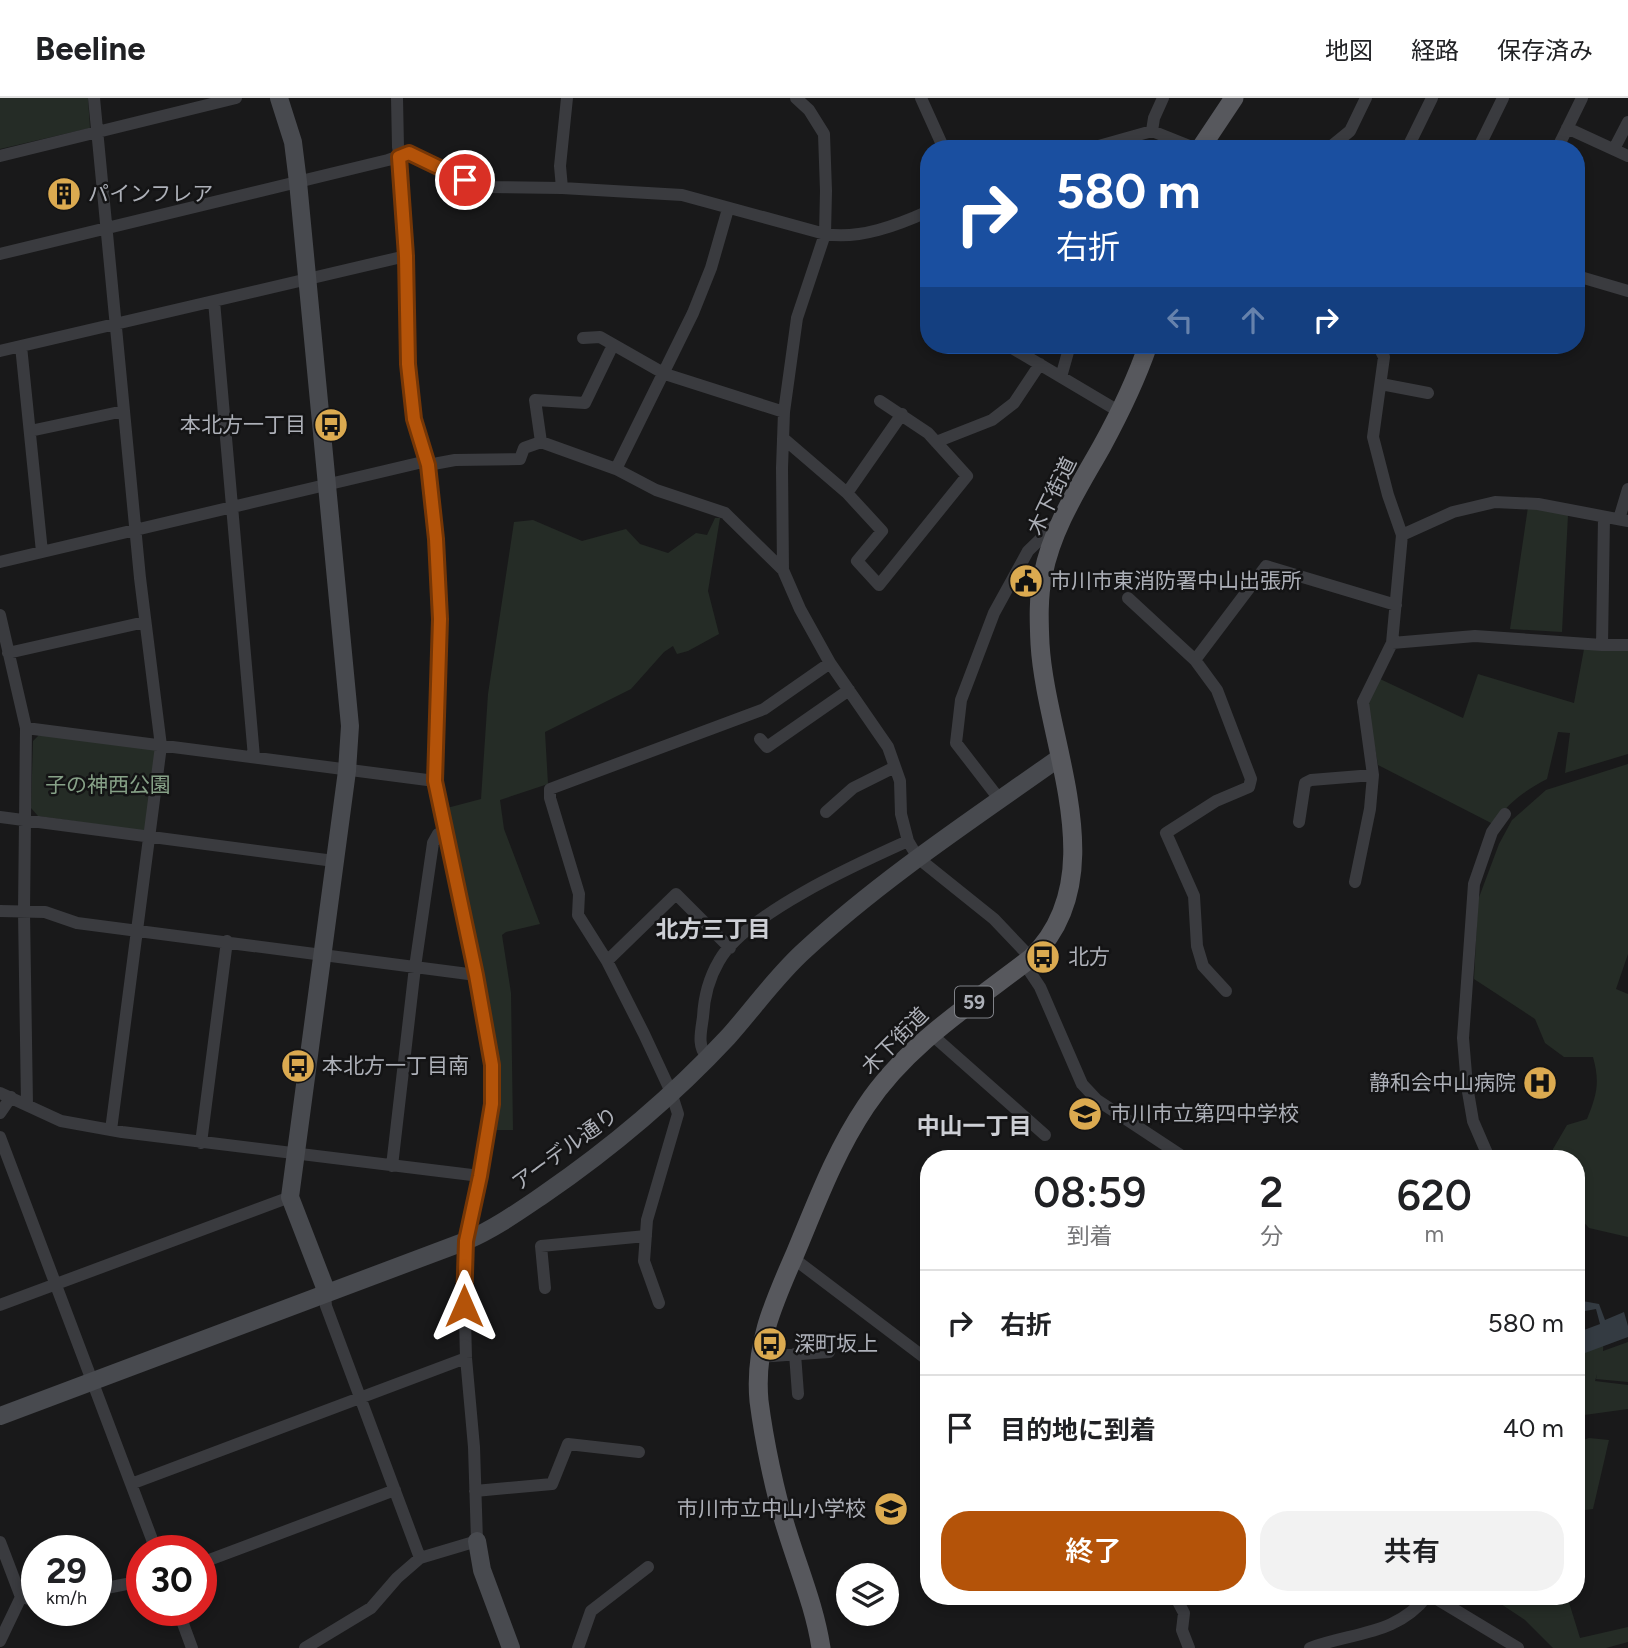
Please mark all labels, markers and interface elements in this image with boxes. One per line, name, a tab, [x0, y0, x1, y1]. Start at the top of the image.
text: Beeline	[35, 29, 146, 68]
text: 地図	[1325, 36, 1373, 65]
text: 経路	[1411, 36, 1459, 65]
text: 保存済み	[1497, 36, 1593, 65]
pin	[435, 150, 495, 210]
icon: arrive	[446, 161, 484, 199]
text: 580 m	[1056, 161, 1201, 220]
icon: right	[941, 168, 1032, 259]
building icon: パインフレア	[45, 175, 83, 213]
place label: パインフレア	[88, 181, 213, 206]
text: 右折	[1056, 228, 1120, 266]
icon: left	[1161, 301, 1199, 339]
icon: ahead	[1234, 301, 1272, 339]
icon: right	[1307, 301, 1345, 339]
bus stop icon: 本北方一丁目	[312, 406, 350, 444]
place label: 本北方一丁目	[180, 412, 306, 437]
street label: 木下街道	[1022, 453, 1081, 539]
public building icon: 市川市東消防署中山出張所	[1007, 562, 1045, 600]
place label: 市川市東消防署中山出張所	[1050, 568, 1302, 593]
park label: 子の神西公園	[45, 772, 171, 797]
district label: 北方三丁目	[656, 915, 771, 943]
bus stop icon: 北方	[1024, 938, 1062, 976]
place label: 北方	[1068, 944, 1110, 969]
road number: 59	[955, 986, 993, 1018]
street label: 木下街道	[856, 1002, 933, 1079]
bus stop icon: 本北方一丁目南	[279, 1047, 317, 1085]
place label: 本北方一丁目南	[322, 1053, 469, 1078]
hospital icon: 静和会中山病院	[1521, 1064, 1559, 1102]
place label: 静和会中山病院	[1369, 1070, 1516, 1095]
school or university icon: 市川市立第四中学校	[1066, 1095, 1104, 1133]
place label: 市川市立第四中学校	[1110, 1101, 1299, 1126]
street label: アーデル通り	[507, 1102, 623, 1195]
district label: 中山一丁目	[917, 1112, 1032, 1140]
text: 08:59	[1033, 1167, 1146, 1218]
text: 2	[1259, 1167, 1283, 1218]
text: 620	[1397, 1170, 1472, 1221]
text: m	[1424, 1220, 1444, 1248]
text: 到着	[1067, 1222, 1113, 1250]
text: 分	[1260, 1222, 1283, 1250]
position arrow	[427, 1269, 501, 1343]
icon: right	[941, 1304, 979, 1342]
text: 580 m	[1488, 1307, 1564, 1339]
text: 右折	[1000, 1309, 1052, 1341]
bus stop icon: 深町坂上	[751, 1325, 789, 1363]
place label: 深町坂上	[794, 1331, 878, 1356]
icon: arrive	[941, 1409, 979, 1447]
text: 40 m	[1503, 1412, 1564, 1444]
text: 目的地に到着	[1000, 1414, 1156, 1446]
school or university icon: 市川市立中山小学校	[872, 1490, 910, 1528]
place label: 市川市立中山小学校	[677, 1496, 866, 1521]
button: 終了	[941, 1511, 1246, 1591]
button: 共有	[1260, 1511, 1564, 1591]
speed limit sign: 30	[126, 1535, 217, 1626]
text: 29	[46, 1550, 87, 1592]
map controls	[836, 1563, 899, 1626]
button: layers	[836, 1563, 899, 1626]
text: km/h	[46, 1587, 87, 1609]

